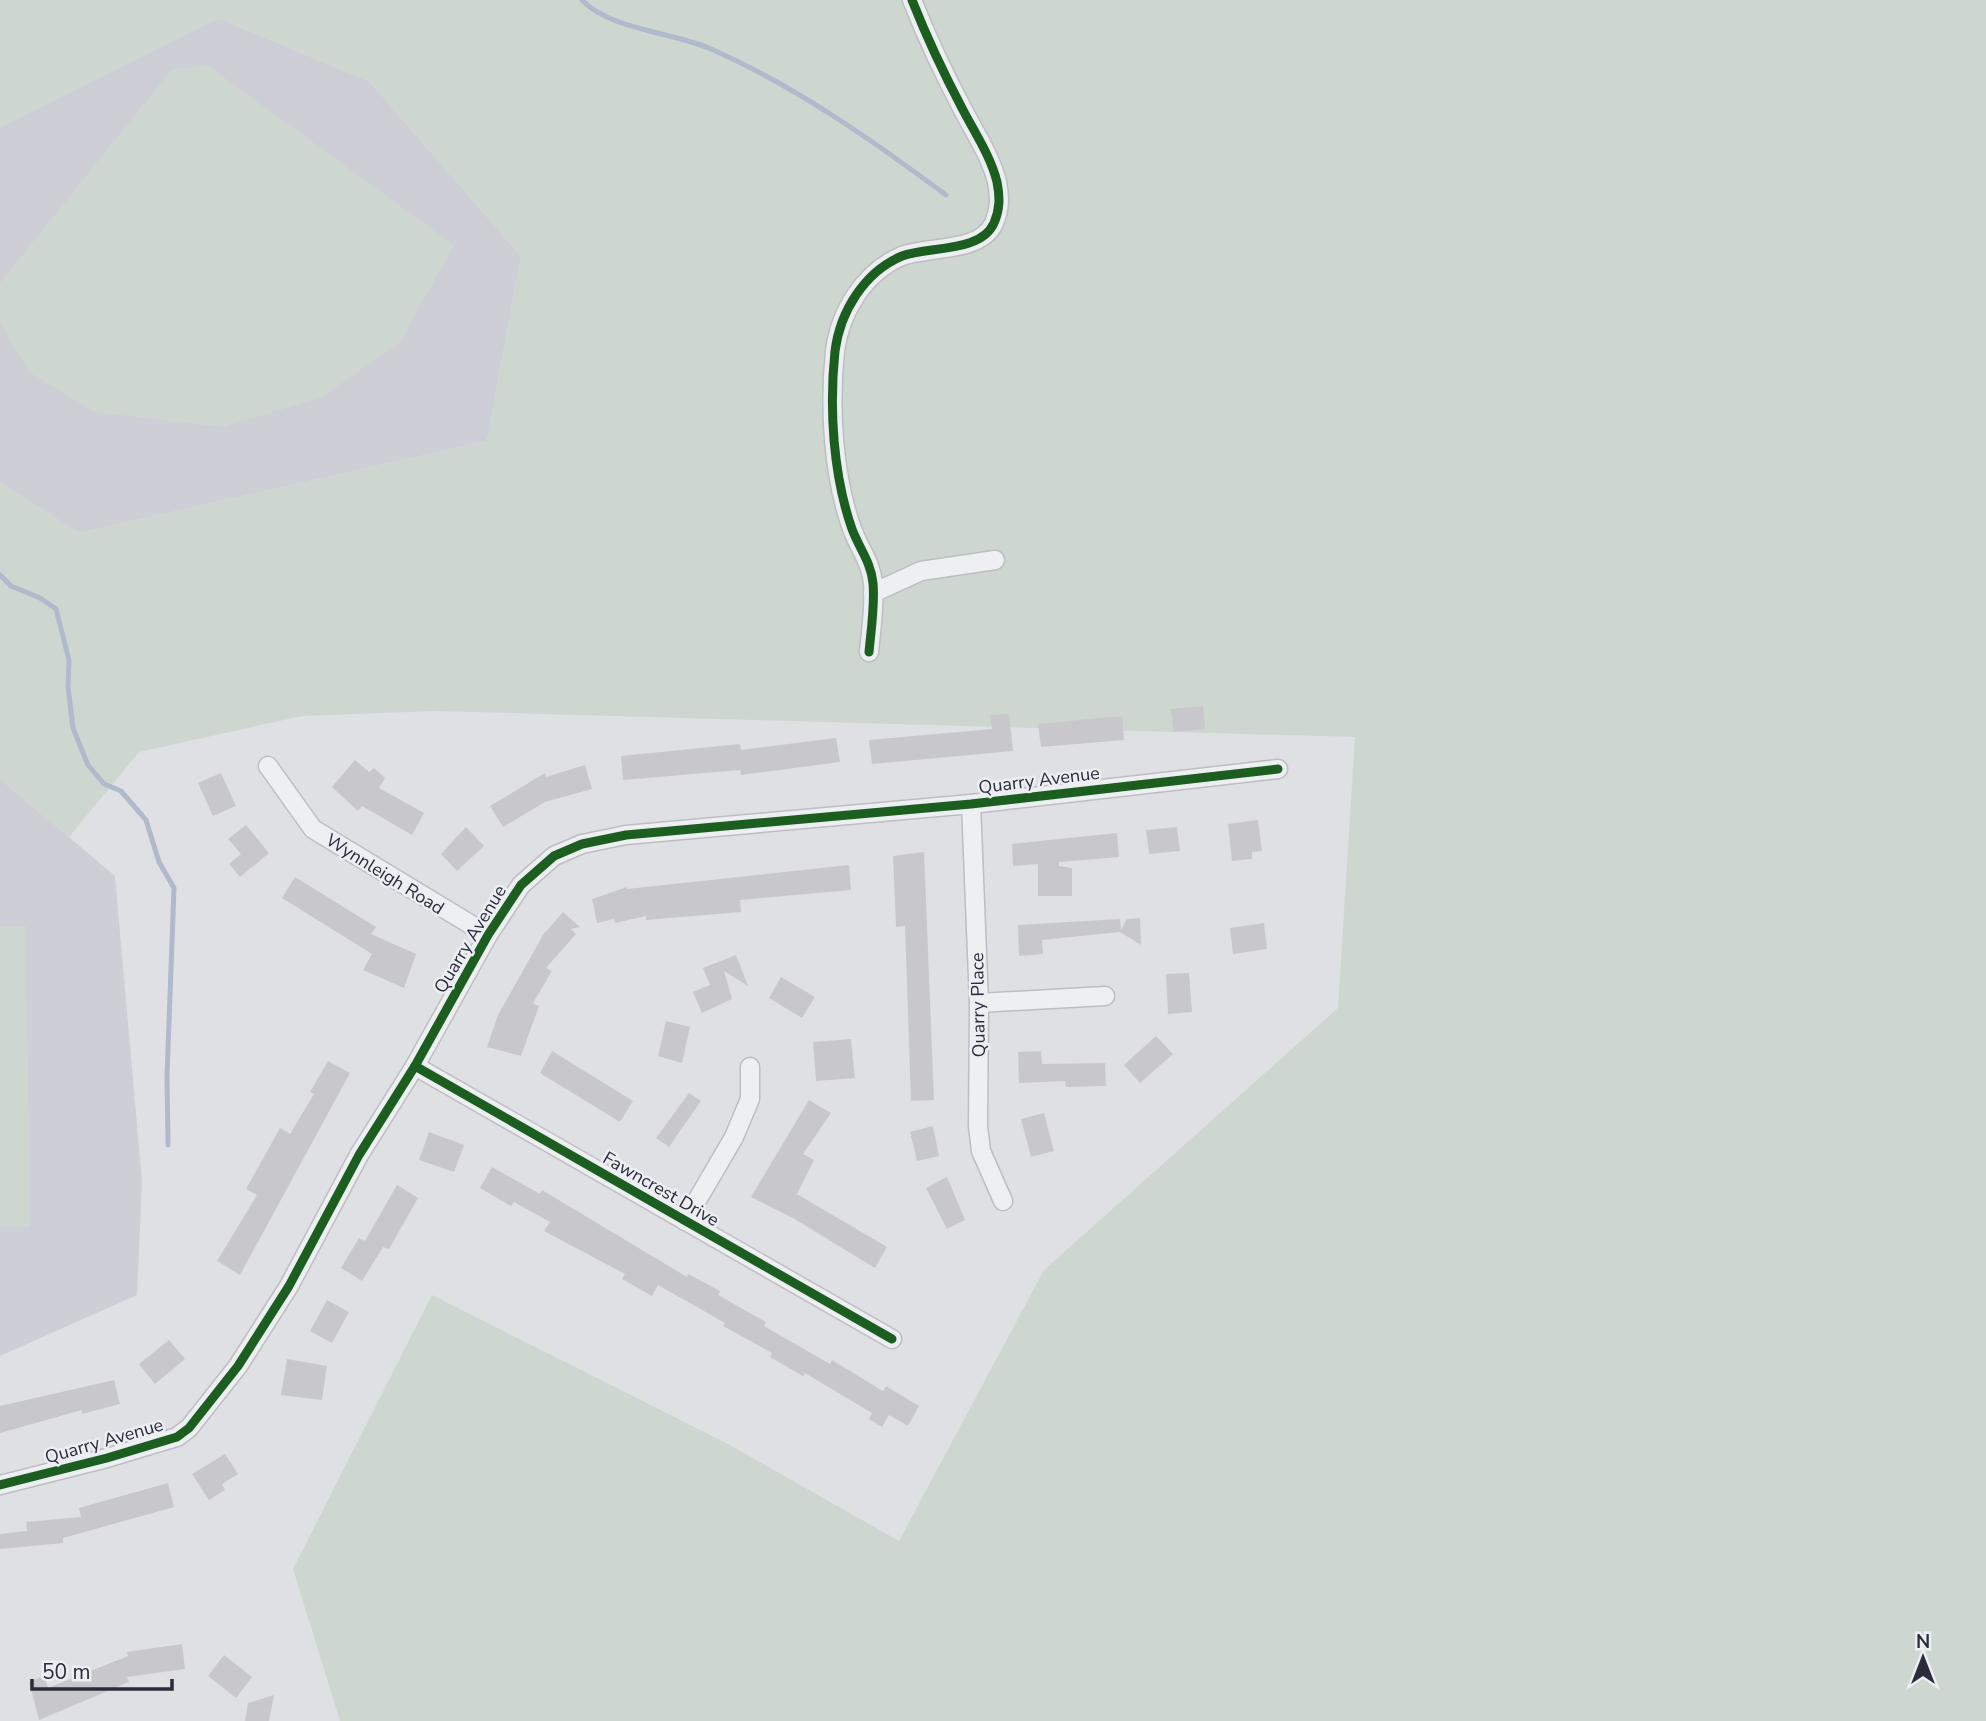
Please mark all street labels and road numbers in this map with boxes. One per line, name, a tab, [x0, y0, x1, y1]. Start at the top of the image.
street label: Quarry Avenue	[977, 761, 1101, 799]
street label: Wynnleigh Road	[321, 828, 449, 920]
street label: Quarry Avenue	[428, 881, 512, 997]
street label: Quarry Place	[965, 952, 991, 1058]
street label: Fawncrest Drive	[598, 1146, 724, 1232]
street label: Quarry Avenue	[42, 1413, 166, 1469]

